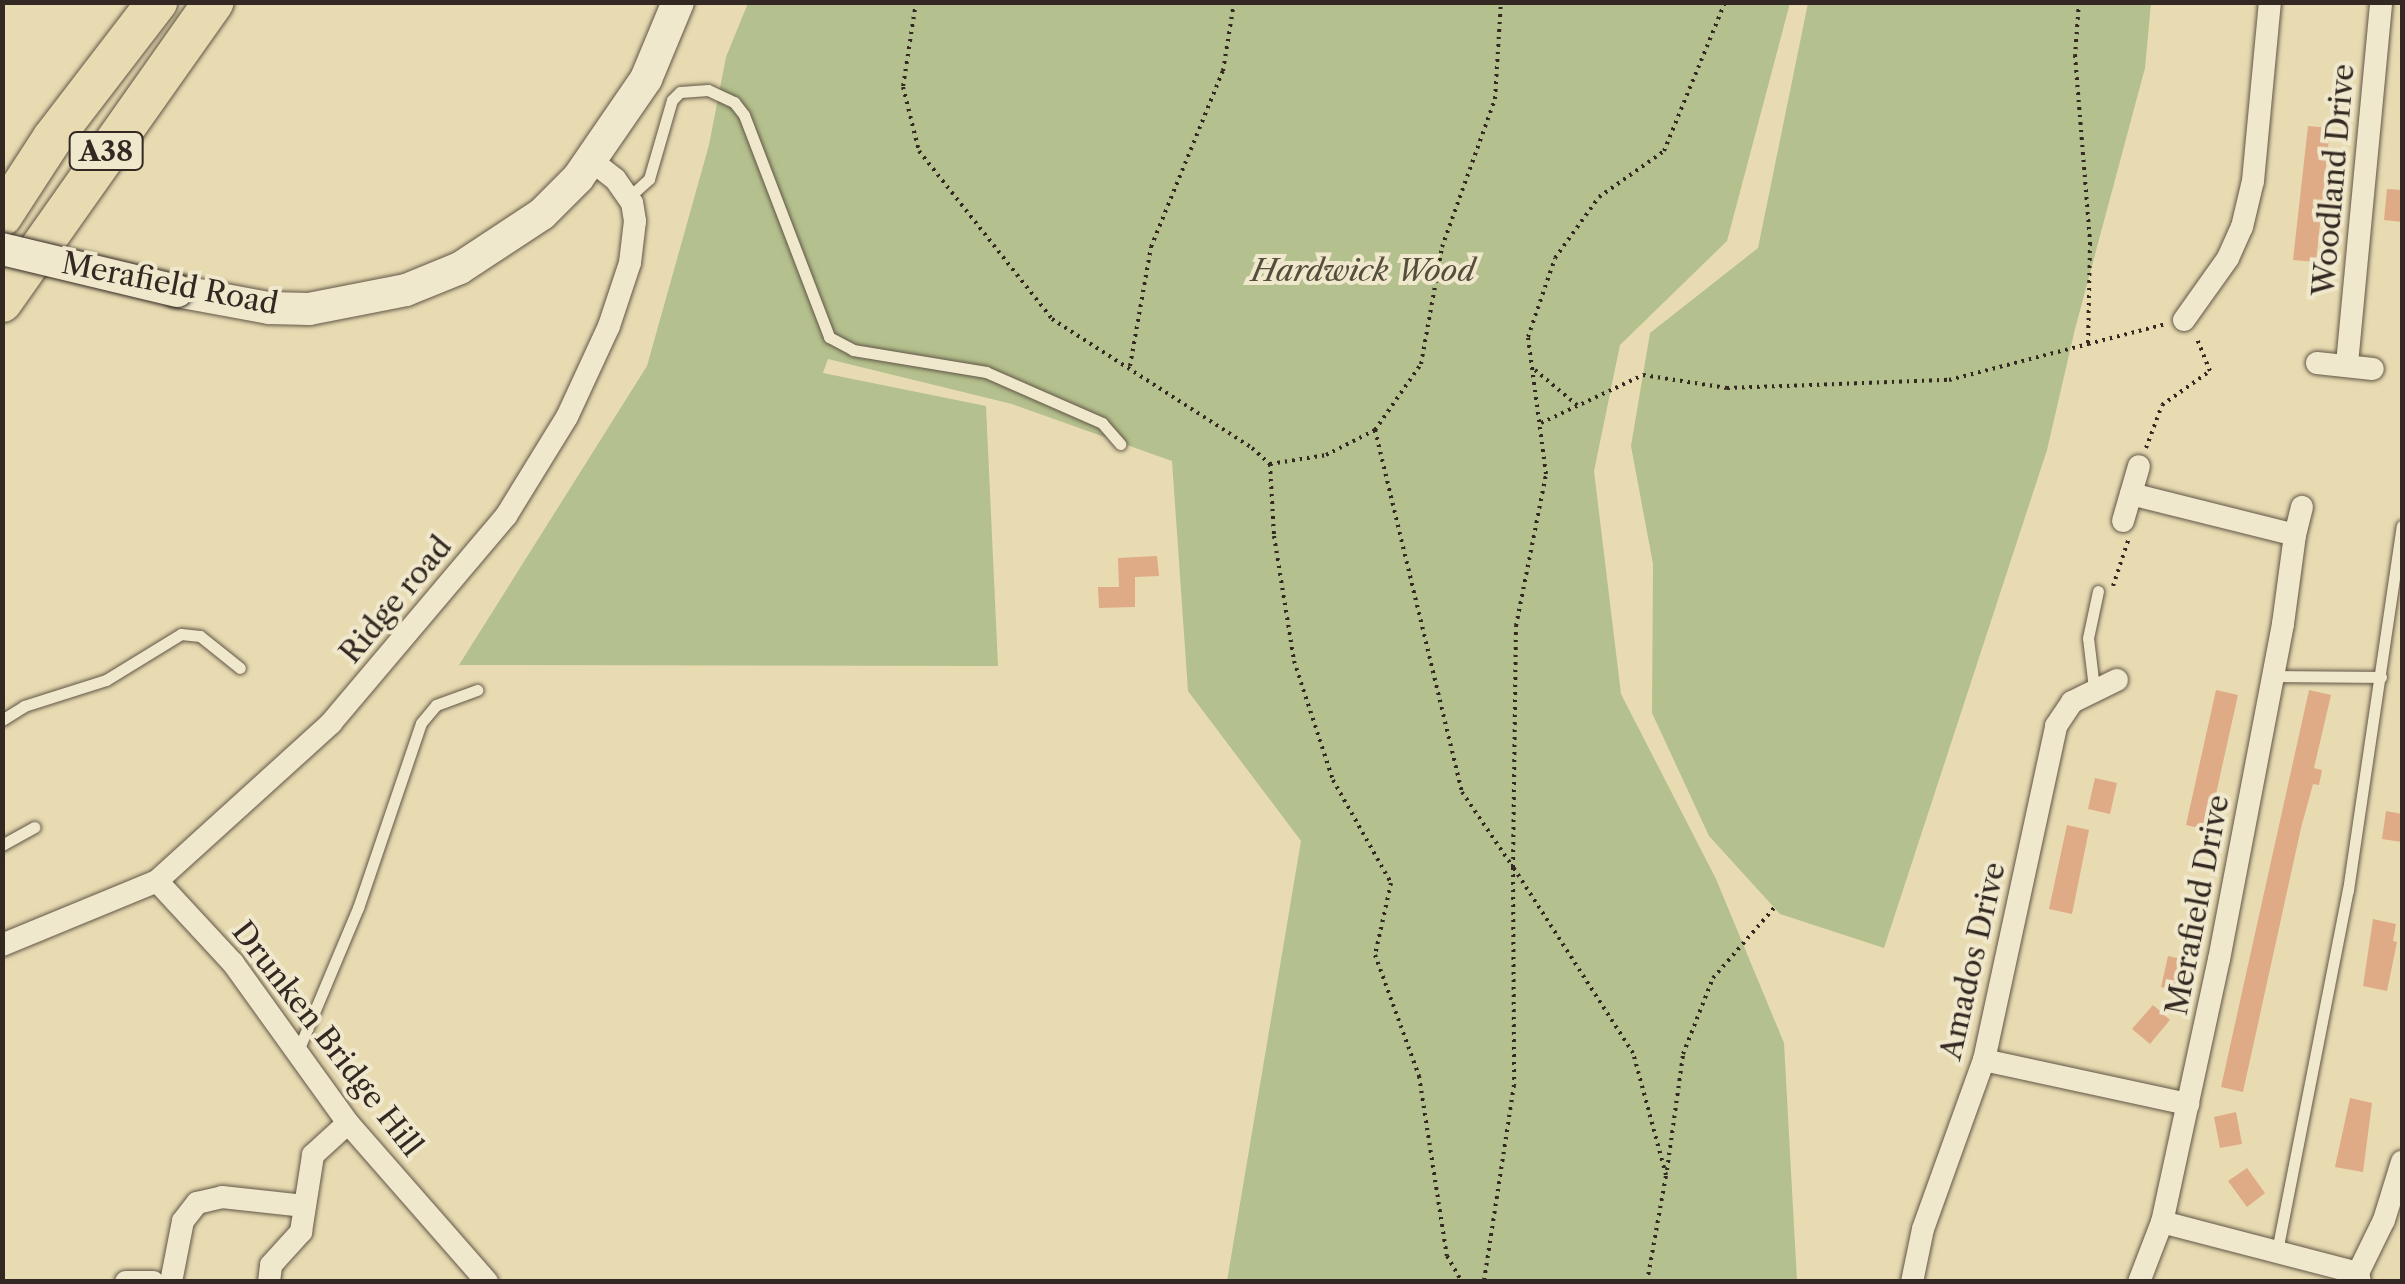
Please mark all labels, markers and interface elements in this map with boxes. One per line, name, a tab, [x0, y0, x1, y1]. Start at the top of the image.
street label: Woodland Drive	[2306, 62, 2362, 298]
road number: A38	[68, 128, 144, 174]
street label: Merafield Road	[59, 245, 281, 323]
park label: Hardwick Wood	[1251, 253, 1475, 289]
street label: Ridge road	[333, 529, 459, 671]
street label: Merafield Drive	[2159, 792, 2237, 1018]
street label: Amados Drive	[1933, 859, 2013, 1063]
street label: Drunken Bridge Hill	[224, 914, 430, 1164]

